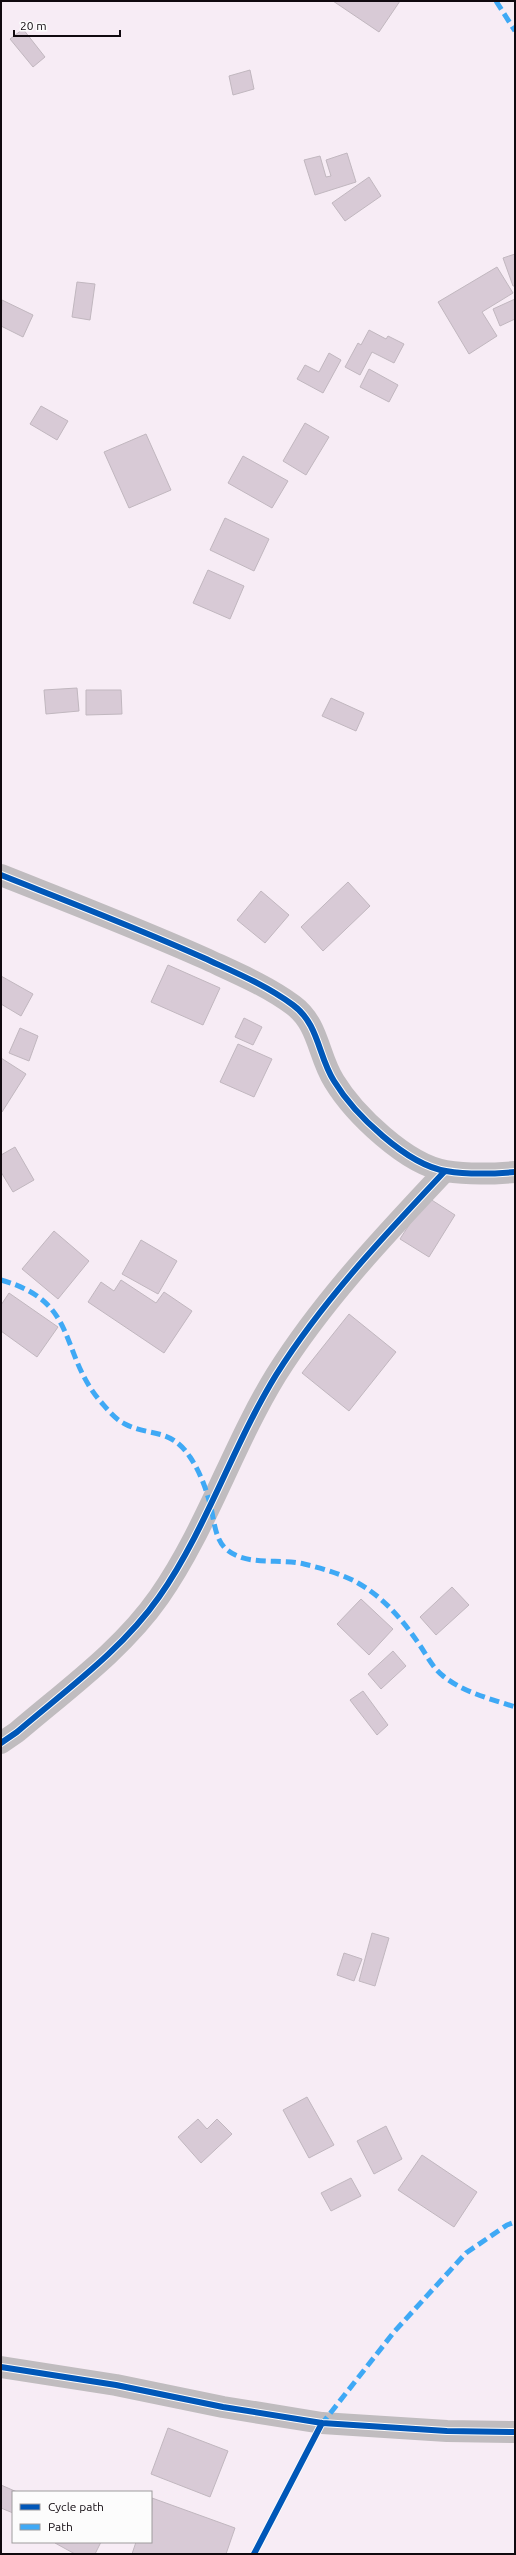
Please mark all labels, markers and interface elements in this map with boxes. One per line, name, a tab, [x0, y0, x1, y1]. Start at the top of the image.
scale bar	[14, 12, 120, 38]
text: 20 m	[20, 19, 47, 32]
legend	[12, 2491, 152, 2543]
text: Cycle path	[48, 2500, 104, 2513]
text: Path	[48, 2520, 73, 2533]

